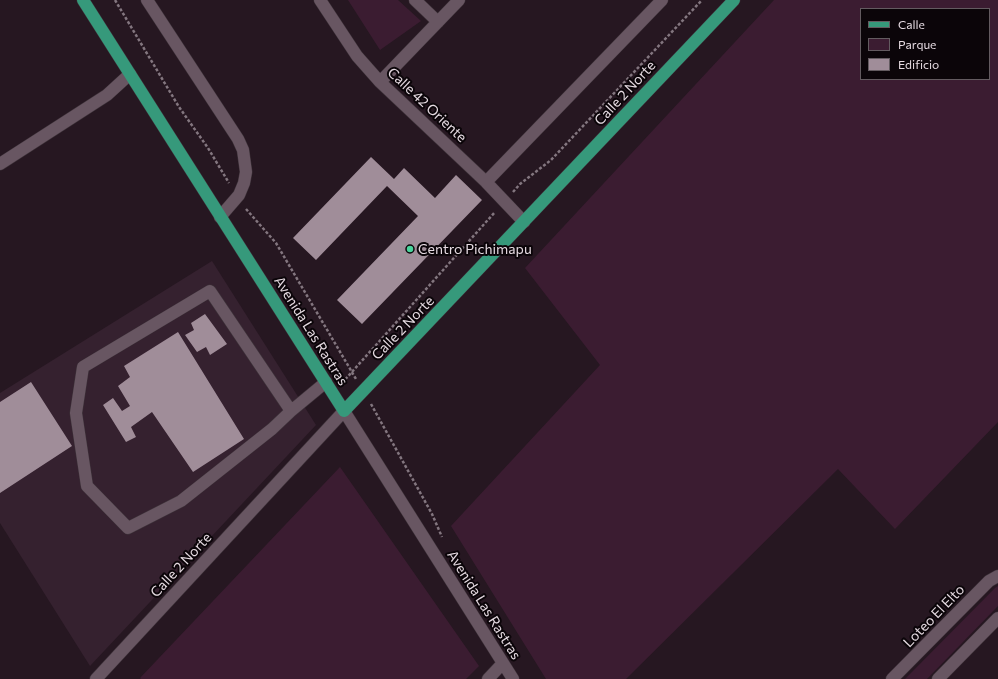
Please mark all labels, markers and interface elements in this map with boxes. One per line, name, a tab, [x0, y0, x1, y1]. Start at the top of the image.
legend	[860, 8, 990, 80]
text: Calle	[898, 17, 925, 31]
text: Parque	[898, 37, 936, 51]
street label: Calle 2 Norte	[591, 57, 659, 129]
text: Edificio	[898, 57, 939, 71]
street label: Calle 42 Oriente	[384, 64, 470, 146]
place label: Centro Pichimapu	[418, 241, 532, 257]
marker: Centro Pichimapu	[405, 244, 415, 254]
street label: Avenida Las Rastras	[271, 273, 351, 389]
street label: Calle 2 Norte	[368, 293, 438, 363]
street label: Calle 2 Norte	[147, 529, 215, 601]
street label: Avenida Las Rastras	[444, 547, 524, 663]
street label: Loteo El Elto	[900, 581, 968, 651]

